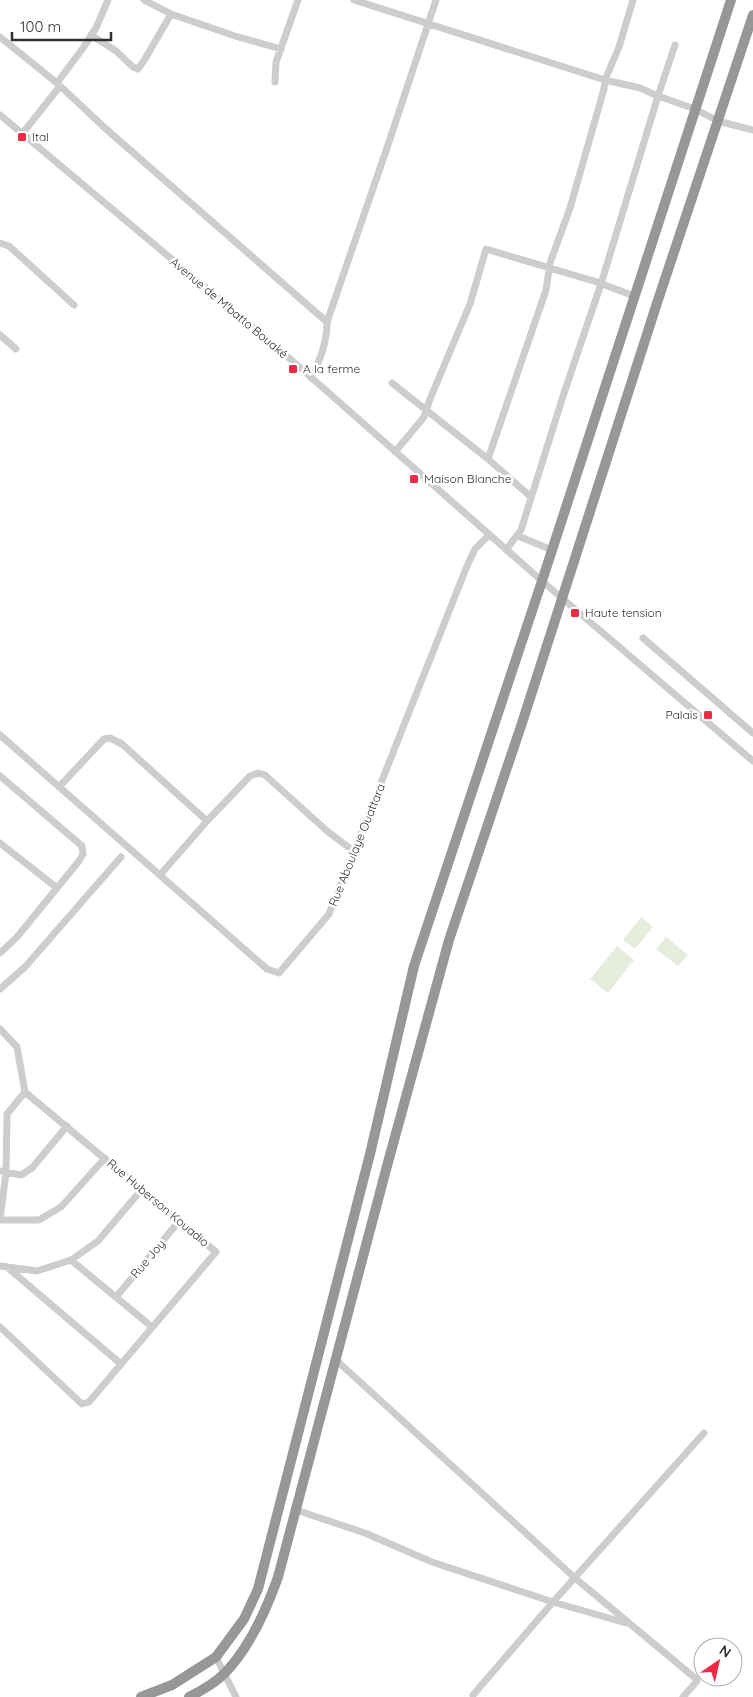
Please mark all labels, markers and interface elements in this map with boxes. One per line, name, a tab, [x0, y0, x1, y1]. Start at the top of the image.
scale bar	[12, 10, 111, 42]
text: 100 m	[20, 17, 61, 36]
place label: Ital	[32, 129, 49, 144]
marker: Ital	[16, 131, 28, 143]
street label: Avenue de M'batto Bouaké	[167, 254, 291, 361]
place label: A la ferme	[303, 361, 361, 376]
marker: A la ferme	[287, 363, 299, 375]
place label: Maison Blanche	[424, 471, 512, 486]
marker: Maison Blanche	[408, 473, 420, 485]
place label: Haute tension	[585, 605, 662, 620]
marker: Haute tension	[569, 607, 581, 619]
place label: Palais	[665, 707, 698, 722]
marker: Palais	[702, 709, 714, 721]
street label: Rue Aboulaye Ouattara	[325, 781, 388, 908]
street label: Rue Huberson Kouadio	[104, 1156, 212, 1250]
street label: Rue Joy	[127, 1236, 168, 1281]
north arrow	[693, 1637, 743, 1687]
text: N	[716, 1641, 735, 1662]

